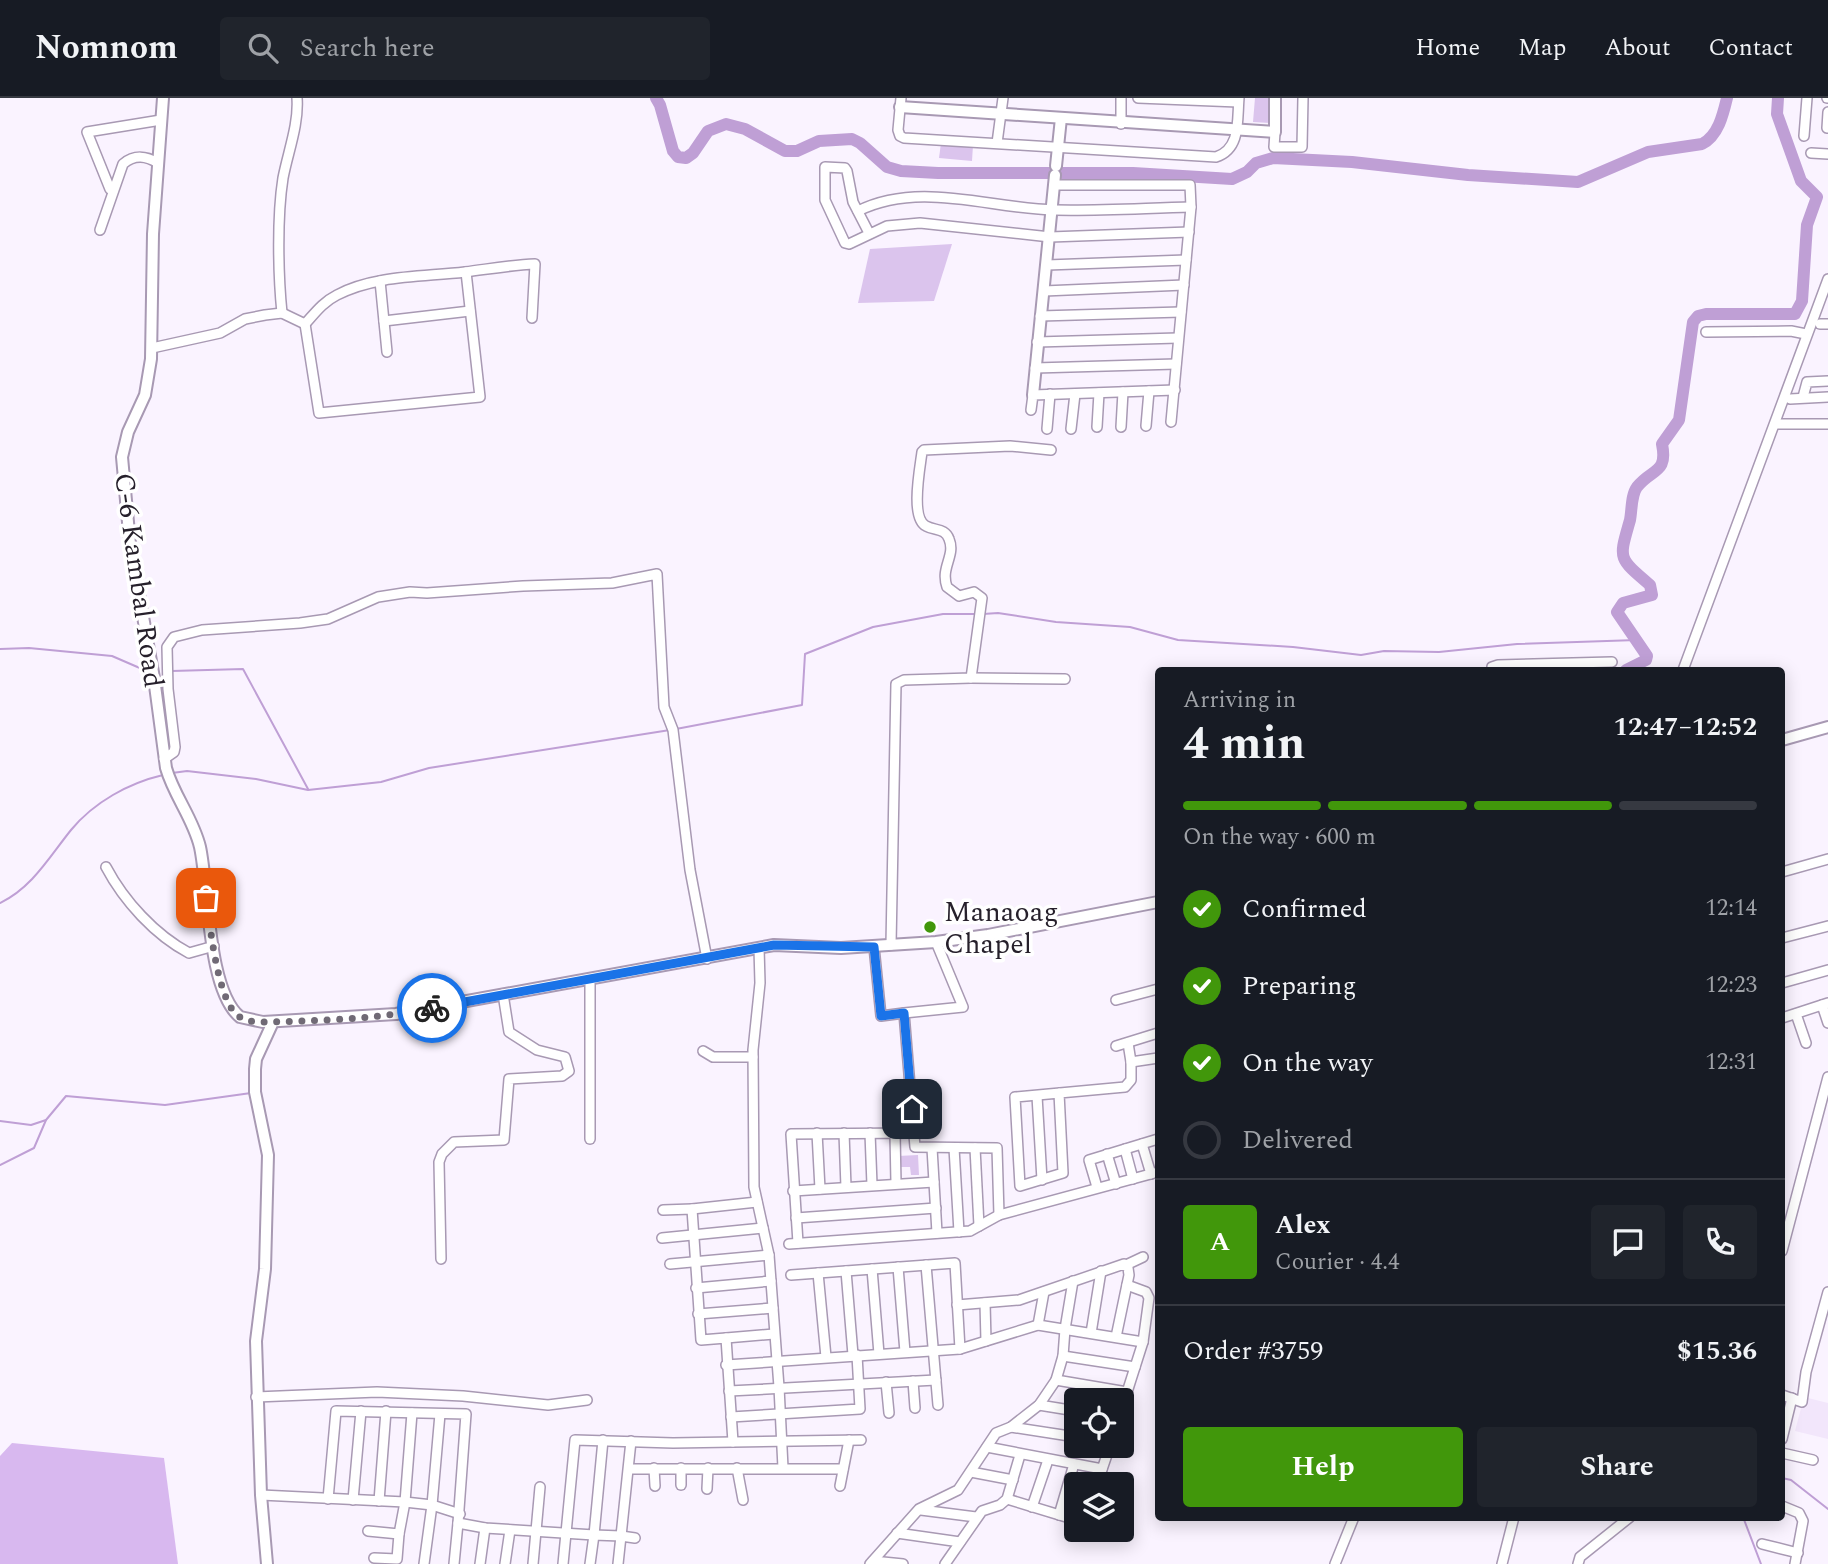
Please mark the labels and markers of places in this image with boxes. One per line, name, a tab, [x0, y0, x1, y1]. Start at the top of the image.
pin	[176, 868, 236, 928]
place label: Manaoag Chapel	[944, 891, 1059, 966]
marker: Manaoag Chapel	[922, 919, 938, 935]
pin	[882, 1079, 942, 1139]

